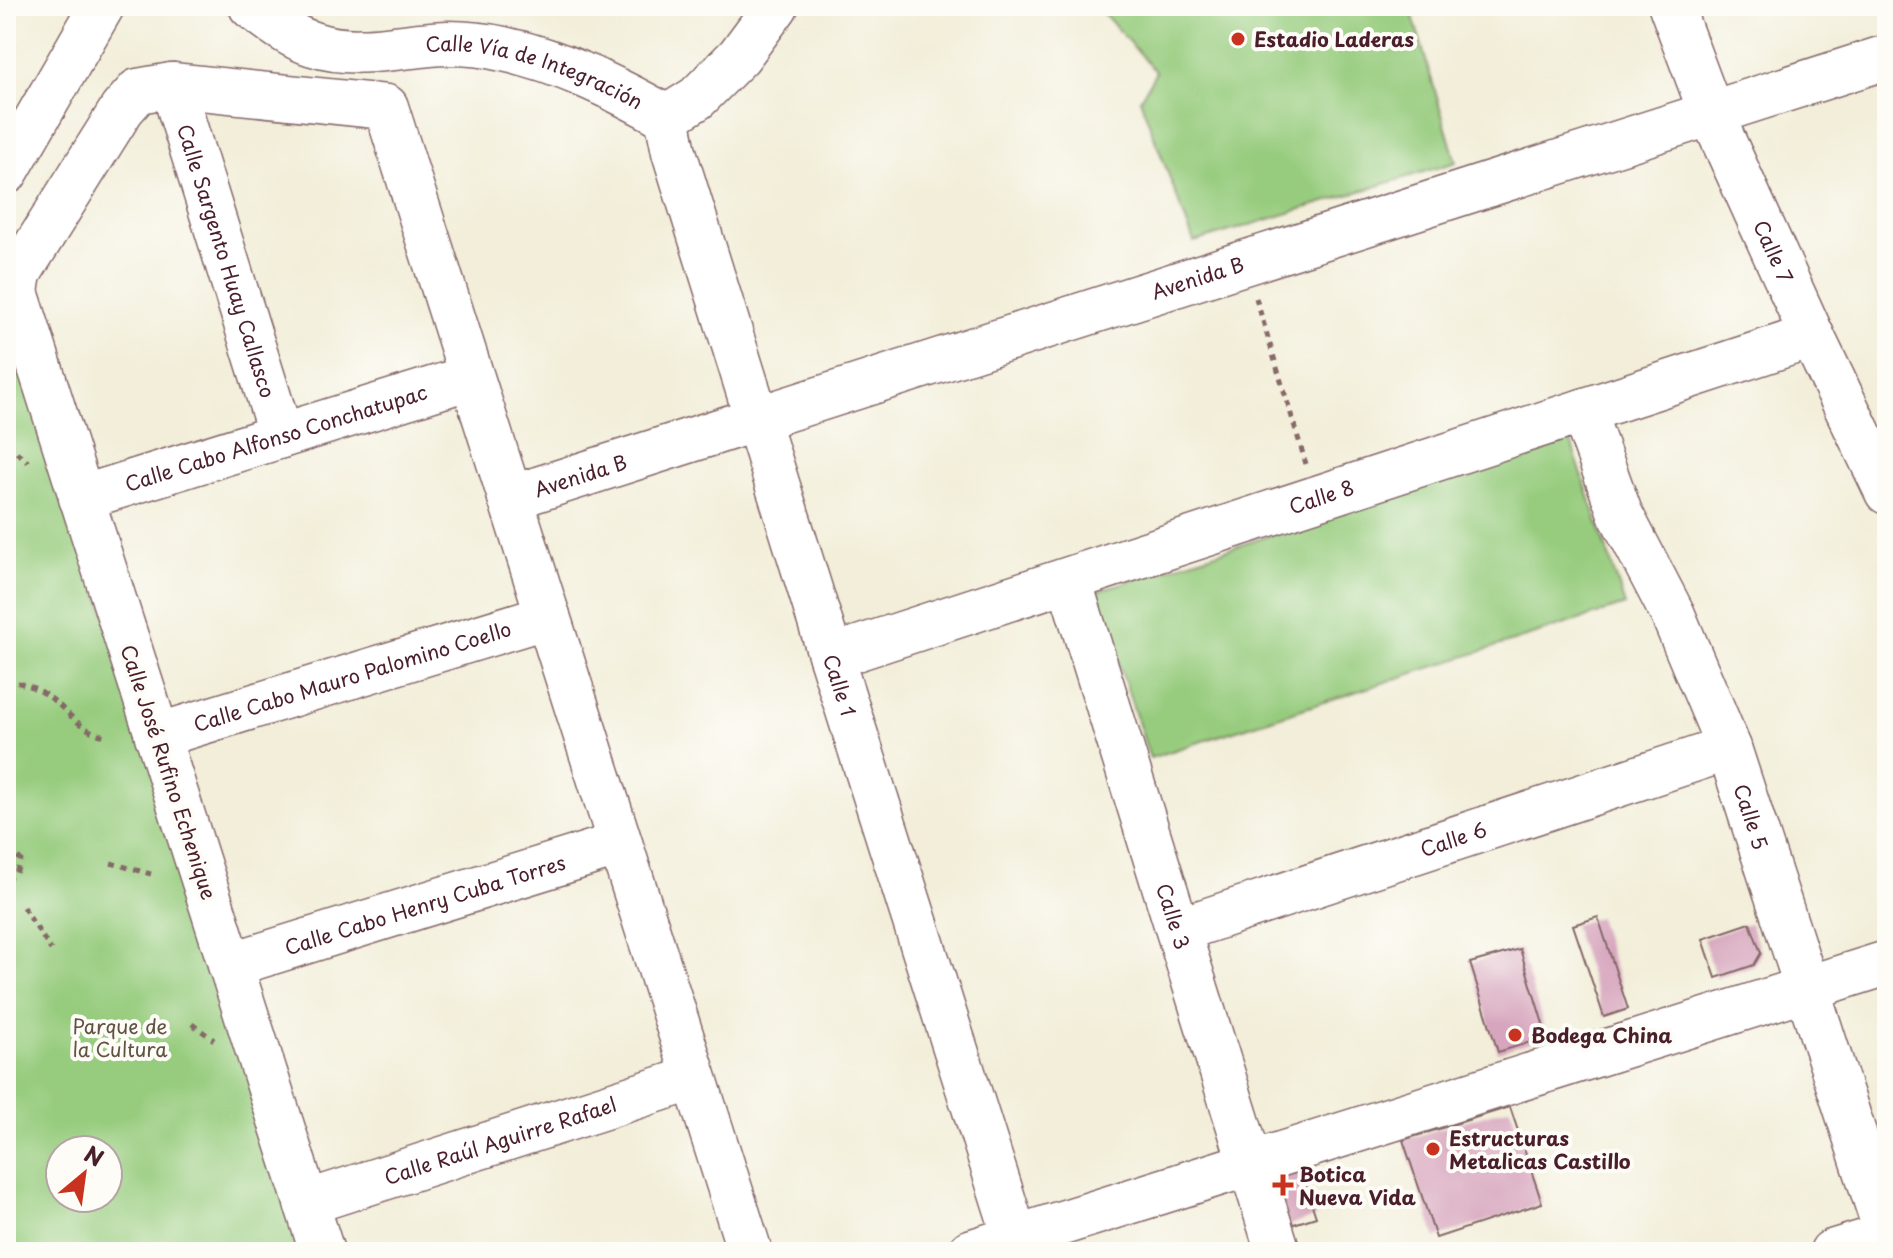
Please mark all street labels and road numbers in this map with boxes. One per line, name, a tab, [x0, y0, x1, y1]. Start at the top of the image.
street label: Calle Vía de Integración	[424, 28, 648, 116]
street label: Calle Sargento Huay Callasco	[170, 120, 283, 401]
street label: Calle 7	[1746, 215, 1801, 287]
street label: Avenida B	[1147, 249, 1248, 307]
street label: Calle Cabo Alfonso Conchatupac	[121, 377, 431, 499]
street label: Avenida B	[530, 447, 631, 504]
street label: Calle 8	[1285, 472, 1358, 521]
street label: Calle Cabo Mauro Palomino Coello	[189, 613, 515, 739]
street label: Calle José Rufino Echenique	[114, 641, 224, 903]
street label: Calle 1	[816, 650, 864, 720]
street label: Calle 5	[1727, 780, 1776, 853]
street label: Calle 6	[1416, 814, 1491, 864]
street label: Calle Cabo Henry Cuba Torres	[281, 847, 569, 962]
street label: Calle 3	[1149, 879, 1198, 953]
street label: Calle Raúl Aguirre Rafael	[380, 1089, 620, 1192]

